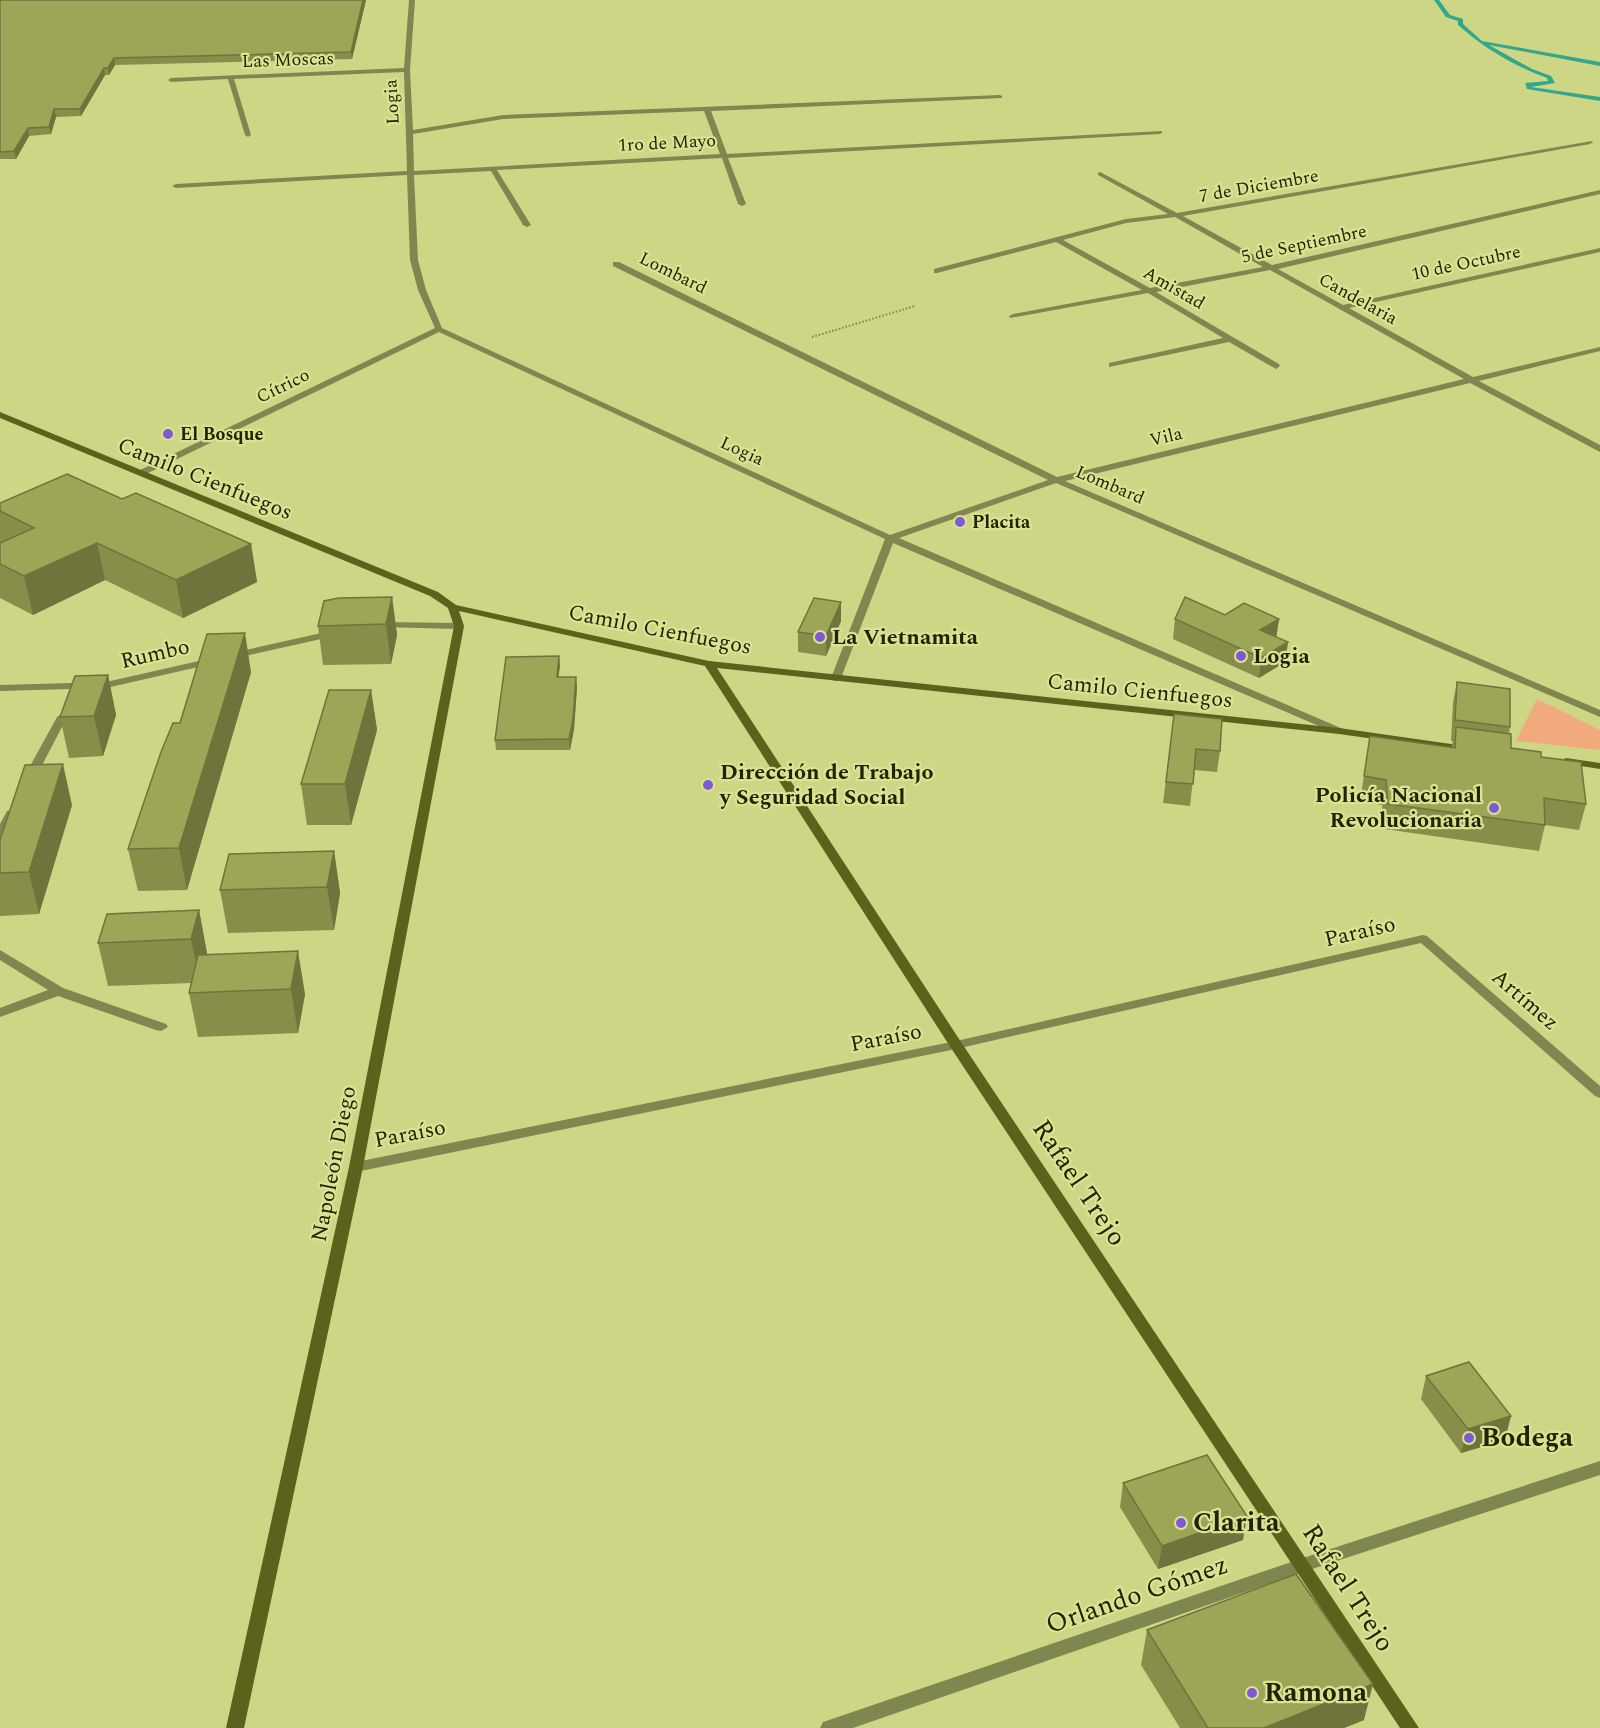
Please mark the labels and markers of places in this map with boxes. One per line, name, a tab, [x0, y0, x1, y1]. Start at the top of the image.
place label: El Bosque	[180, 421, 263, 448]
marker: El Bosque	[161, 427, 175, 441]
place label: Placita	[972, 509, 1031, 536]
marker: Placita	[953, 515, 967, 529]
place label: La Vietnamita	[832, 621, 979, 654]
marker: La Vietnamita	[813, 630, 827, 644]
place label: Logia	[1253, 640, 1311, 673]
marker: Logia	[1234, 649, 1248, 663]
place label: Dirección de Trabajo y Seguridad Social	[719, 756, 933, 814]
marker: Dirección de Trabajo y Seguridad Social	[701, 778, 715, 792]
place label: Policía Nacional Revolucionaria	[1315, 779, 1483, 837]
marker: Policía Nacional Revolucionaria	[1487, 801, 1501, 815]
place label: Bodega	[1481, 1417, 1573, 1459]
marker: Bodega	[1462, 1431, 1476, 1445]
place label: Clarita	[1193, 1502, 1280, 1544]
marker: Clarita	[1174, 1516, 1188, 1530]
place label: Ramona	[1264, 1672, 1367, 1714]
marker: Ramona	[1245, 1686, 1259, 1700]

